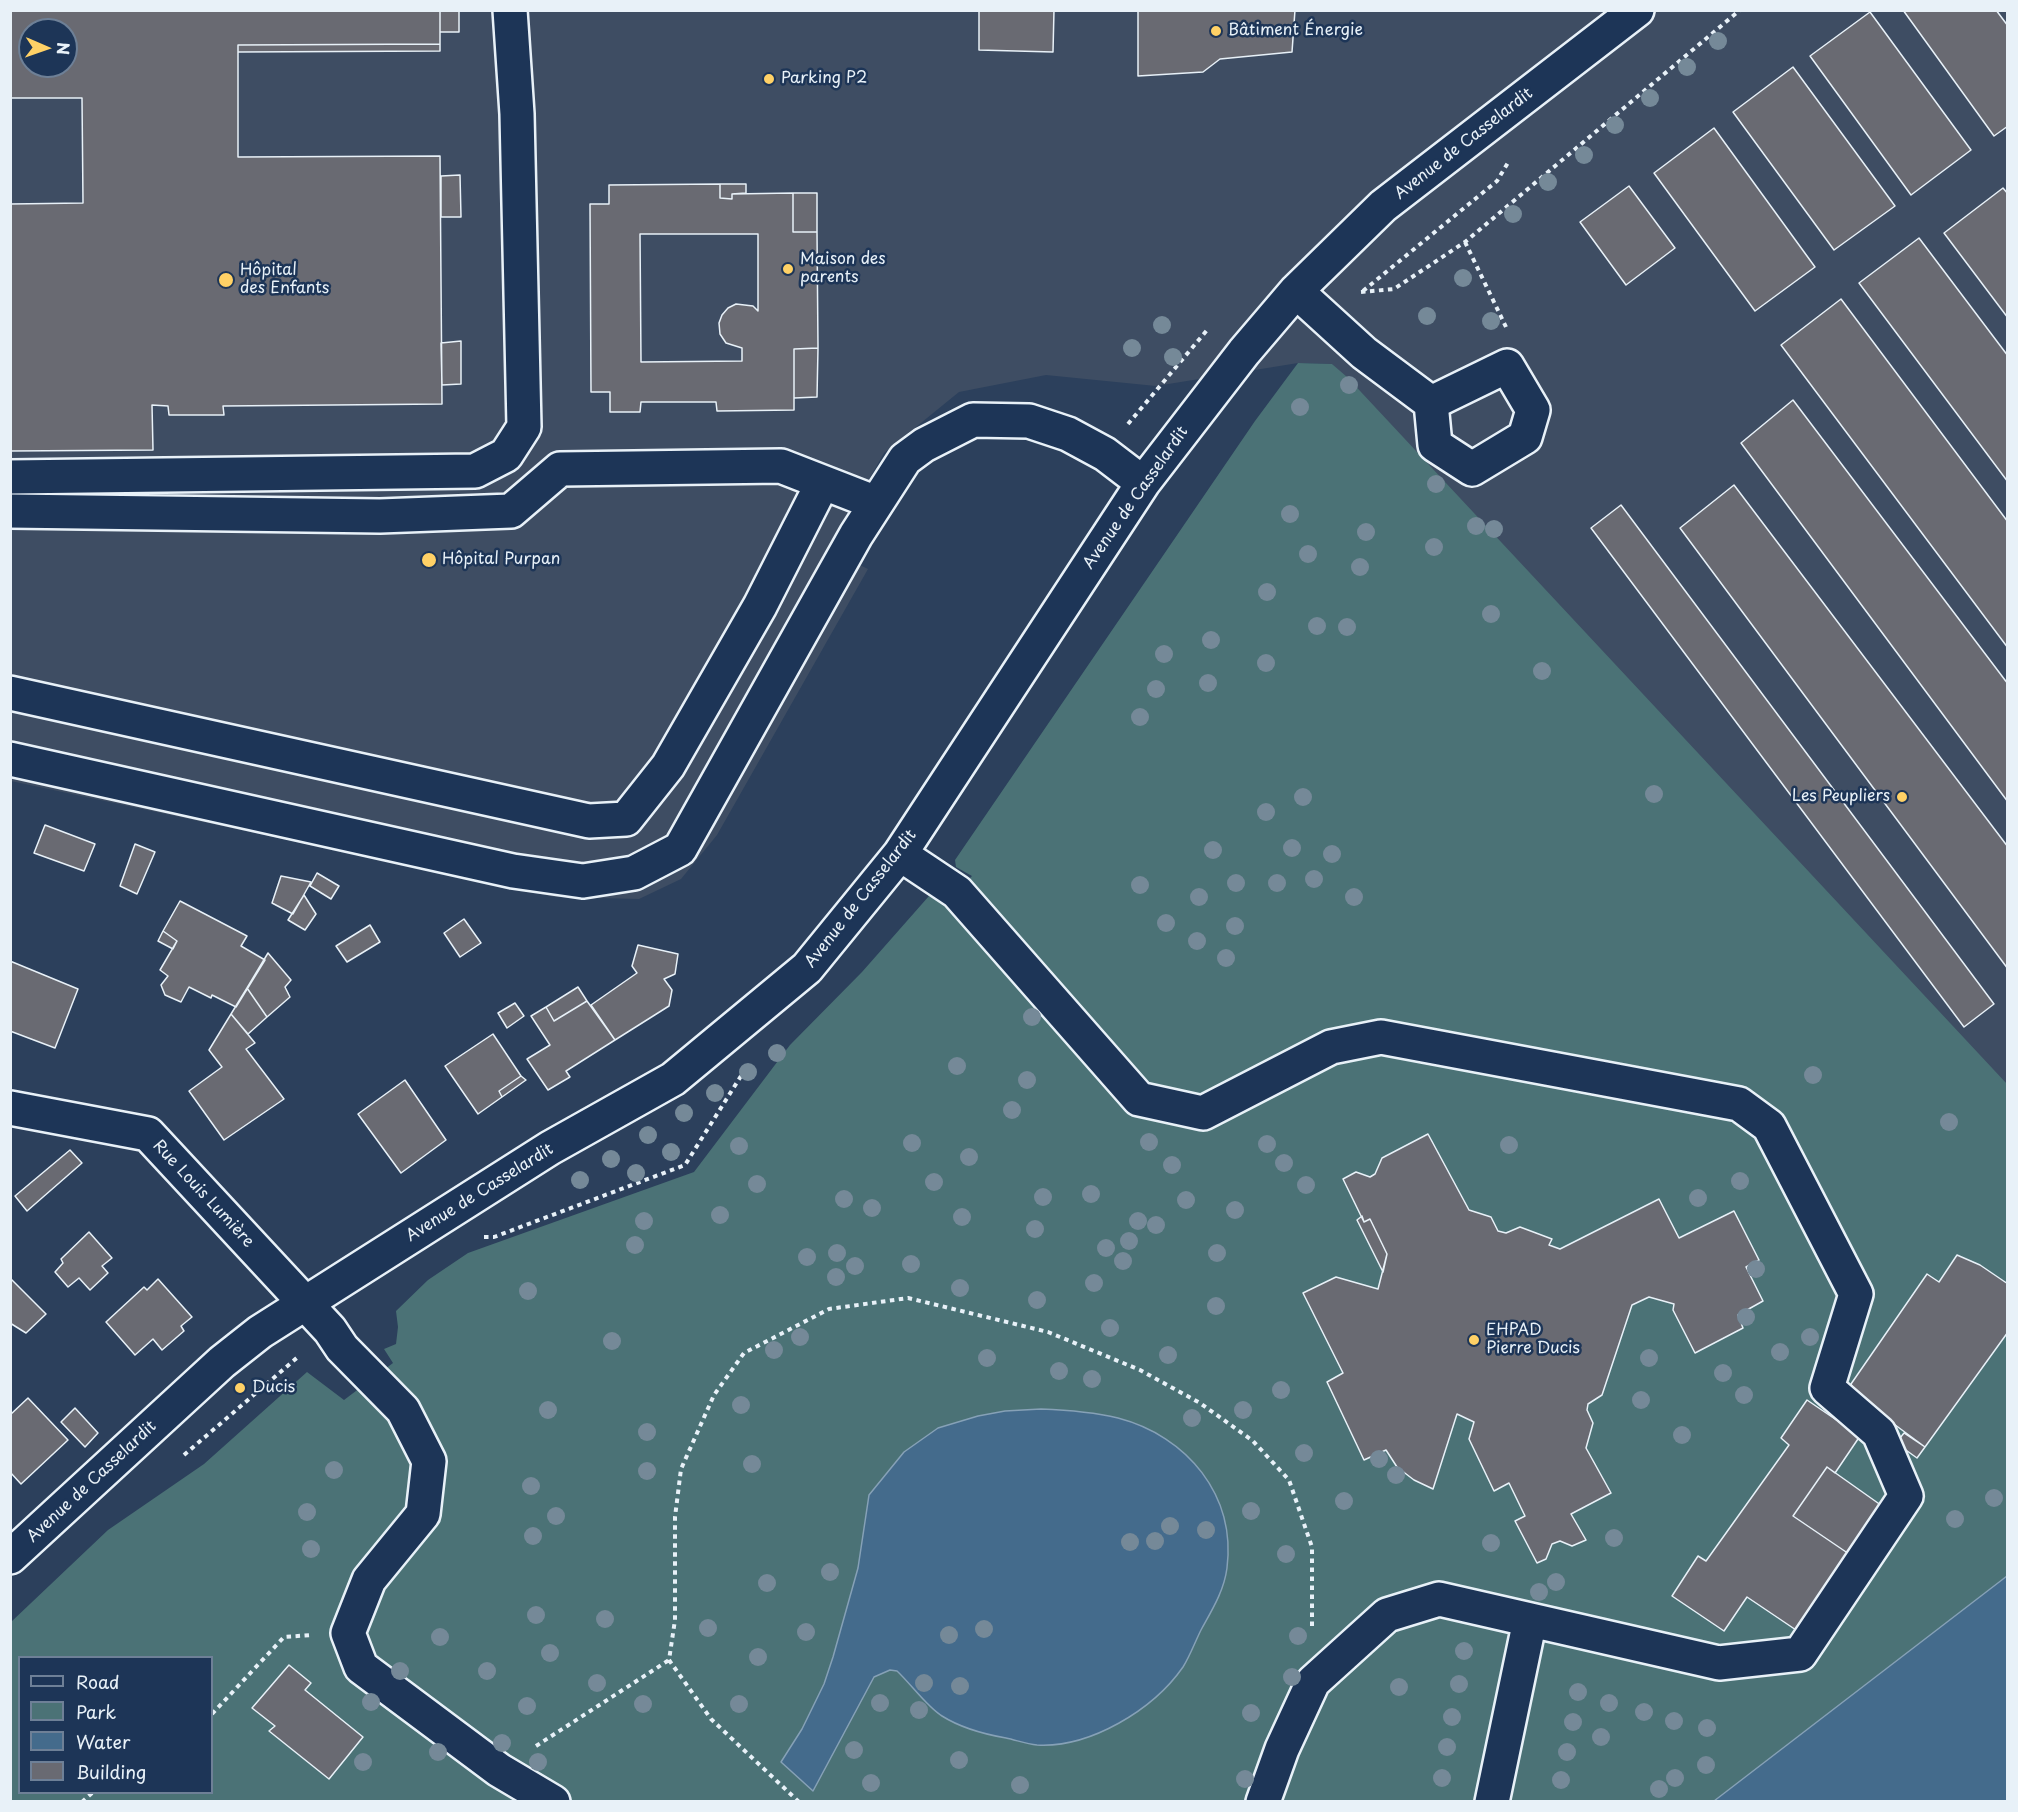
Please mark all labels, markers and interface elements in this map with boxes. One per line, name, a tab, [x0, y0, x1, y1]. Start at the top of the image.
north arrow	[18, 18, 78, 78]
place label: Bâtiment Énergie	[1228, 21, 1363, 41]
marker: Bâtiment Énergie	[1209, 24, 1223, 38]
text: N	[52, 42, 76, 55]
place label: Parking P2	[781, 69, 867, 89]
marker: Parking P2	[762, 72, 776, 86]
street label: Avenue de Casselardit	[1391, 84, 1537, 204]
place label: Maison des parents	[800, 250, 886, 288]
place label: Hôpital des Enfants	[240, 261, 329, 299]
marker: Maison des parents	[781, 262, 795, 276]
marker: Hôpital des Enfants	[217, 271, 235, 289]
street label: Avenue de Casselardit	[1079, 423, 1193, 573]
place label: Hôpital Purpan	[442, 550, 560, 570]
marker: Hôpital Purpan	[420, 551, 438, 569]
place label: Les Peupliers	[1792, 787, 1890, 807]
marker: Les Peupliers	[1895, 790, 1909, 804]
street label: Avenue de Casselardit	[801, 826, 921, 972]
street label: Rue Louis Lumière	[148, 1136, 258, 1252]
street label: Avenue de Casselardit	[403, 1140, 557, 1246]
place label: EHPAD Pierre Ducis	[1486, 1321, 1580, 1359]
marker: EHPAD Pierre Ducis	[1467, 1333, 1481, 1347]
place label: Ducis	[252, 1378, 295, 1398]
marker: Ducis	[233, 1381, 247, 1395]
street label: Avenue de Casselardit	[23, 1417, 161, 1547]
legend	[18, 1656, 213, 1794]
text: Road	[76, 1668, 120, 1695]
text: Park	[76, 1698, 116, 1725]
text: Water	[76, 1728, 130, 1755]
text: Building	[76, 1758, 146, 1785]

